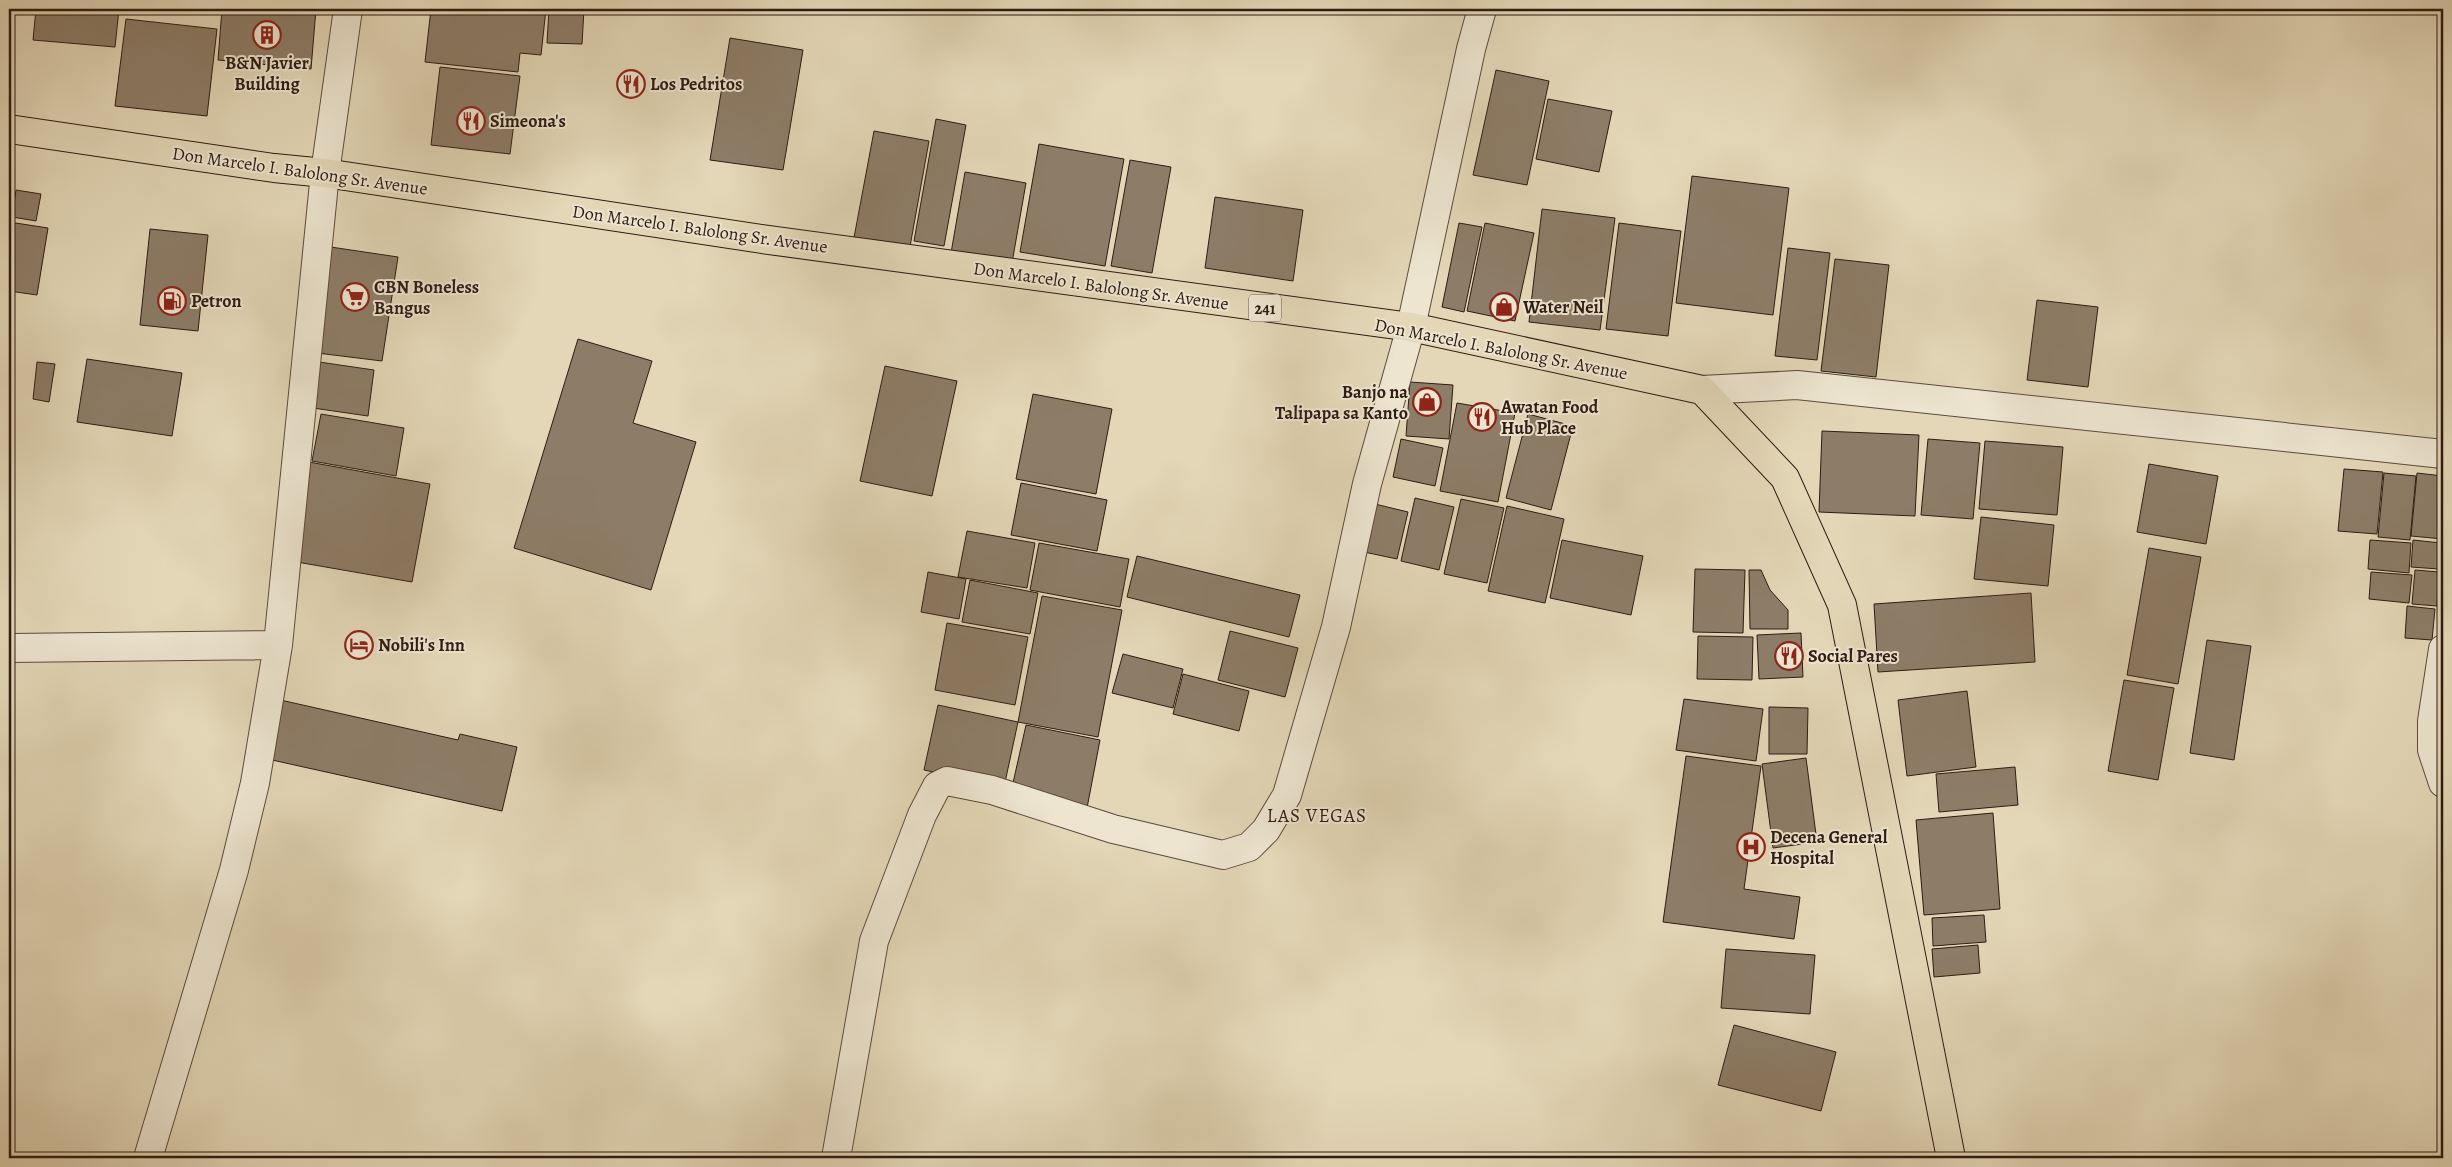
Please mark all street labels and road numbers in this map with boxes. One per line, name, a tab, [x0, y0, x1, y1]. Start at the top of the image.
street label: Don Marcelo I. Balolong Sr. Avenue	[171, 141, 429, 201]
street label: Don Marcelo I. Balolong Sr. Avenue	[571, 199, 829, 259]
street label: Don Marcelo I. Balolong Sr. Avenue	[972, 256, 1230, 316]
road number: 241	[1249, 294, 1281, 322]
street label: Don Marcelo I. Balolong Sr. Avenue	[1372, 313, 1630, 385]

